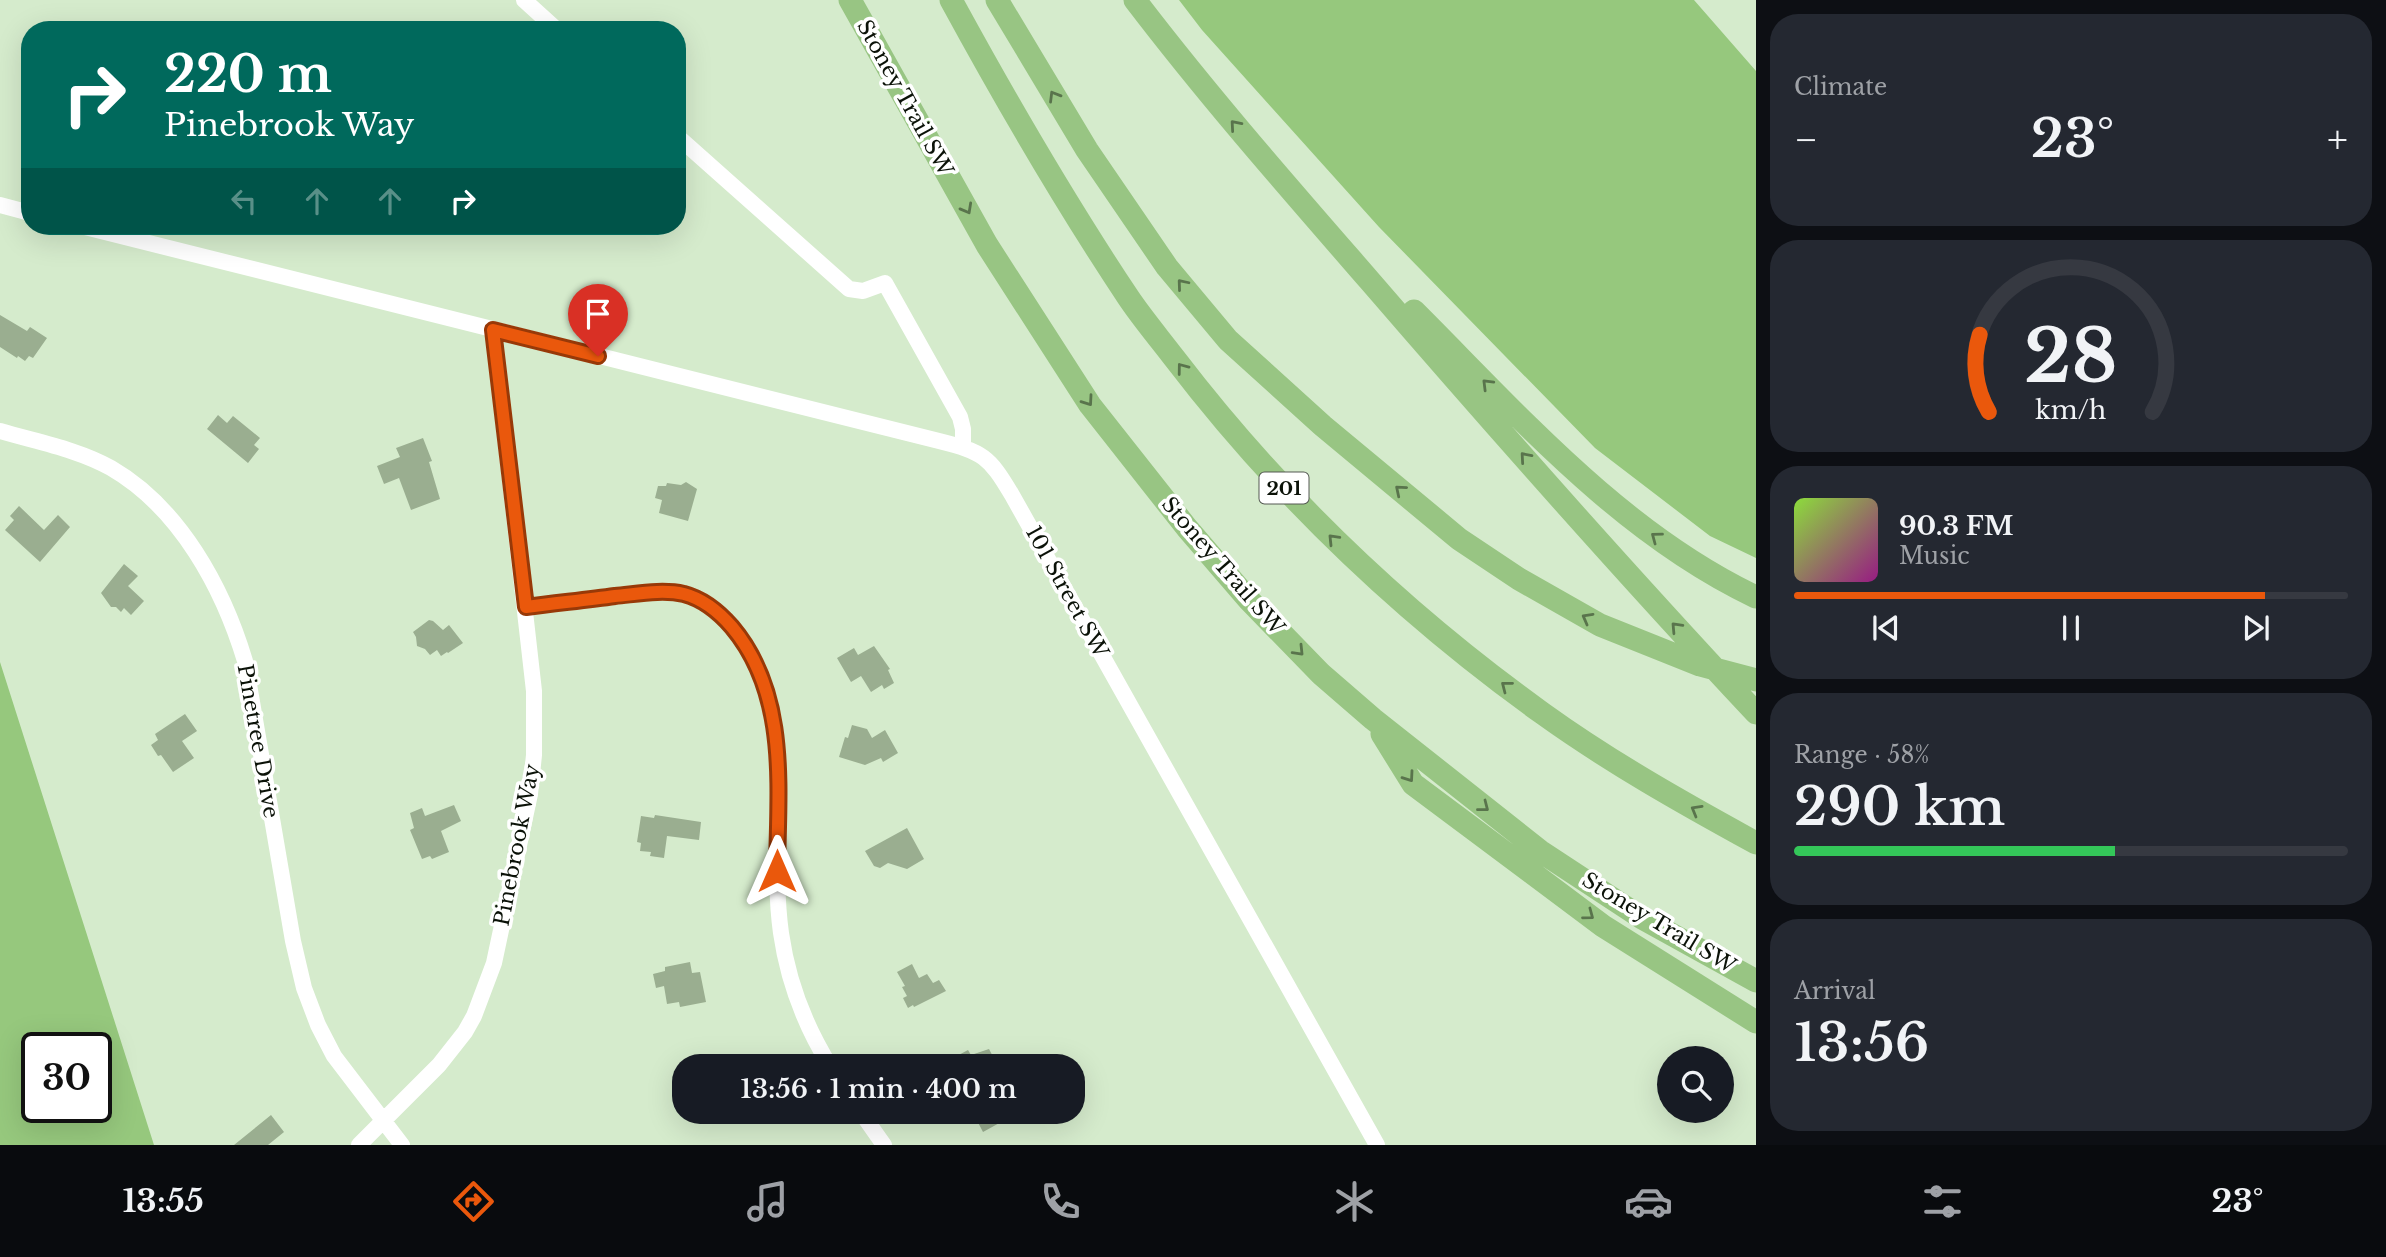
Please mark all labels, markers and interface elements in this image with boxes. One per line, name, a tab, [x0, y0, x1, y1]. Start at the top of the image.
street label: Stoney Trail SW	[851, 15, 959, 181]
text: 220 m	[164, 44, 332, 105]
icon: right	[49, 49, 140, 140]
text: Climate	[1794, 73, 1887, 101]
one-way arrow	[1050, 90, 1063, 103]
text: Pinebrook Way	[164, 105, 414, 145]
text: 23°	[2031, 107, 2114, 171]
text: −	[1794, 116, 1818, 163]
text: +	[2327, 116, 2348, 163]
one-way arrow	[1231, 120, 1243, 133]
icon: left	[225, 182, 263, 220]
icon: ahead	[298, 182, 336, 220]
icon: ahead	[371, 182, 409, 220]
icon: right	[444, 182, 482, 220]
one-way arrow	[959, 202, 972, 214]
one-way arrow	[1178, 279, 1190, 292]
pin	[568, 284, 628, 356]
icon: arrive	[579, 295, 617, 333]
text: 28	[2024, 312, 2118, 403]
one-way arrow	[1178, 364, 1191, 376]
one-way arrow	[1483, 380, 1496, 393]
one-way arrow	[1080, 394, 1093, 407]
text: km/h	[2036, 395, 2106, 426]
one-way arrow	[1520, 453, 1533, 466]
road number: 201	[1260, 472, 1308, 503]
one-way arrow	[1396, 486, 1409, 498]
street label: Stoney Trail SW	[1156, 492, 1290, 641]
text: 90.3 FM	[1899, 510, 2014, 542]
street label: 101 Street SW	[1020, 521, 1114, 663]
one-way arrow	[1651, 532, 1663, 545]
one-way arrow	[1328, 534, 1341, 547]
text: Music	[1899, 542, 1970, 570]
icon: previous	[1867, 609, 1905, 647]
icon: pause	[2052, 609, 2090, 647]
icon: next	[2237, 609, 2275, 647]
one-way arrow	[1582, 613, 1595, 626]
one-way arrow	[1672, 622, 1684, 635]
one-way arrow	[1290, 643, 1303, 656]
street label: Pinetree Drive	[232, 662, 284, 820]
one-way arrow	[1502, 681, 1514, 694]
text: Range · 58%	[1794, 741, 1930, 769]
street label: Pinebrook Way	[489, 761, 546, 928]
one-way arrow	[1401, 769, 1413, 782]
text: 290 km	[1794, 775, 2005, 839]
one-way arrow	[1477, 798, 1489, 811]
one-way arrow	[1691, 805, 1704, 818]
position arrow	[740, 834, 814, 908]
street label: Stoney Trail SW	[1577, 867, 1741, 979]
one-way arrow	[1581, 907, 1593, 920]
text: Arrival	[1794, 977, 1875, 1005]
text: 13:56	[1794, 1011, 1929, 1075]
speed limit sign: 30	[21, 1032, 112, 1123]
map controls	[1657, 1046, 1734, 1123]
button: search	[1657, 1046, 1734, 1123]
text: 13:56 · 1 min · 400 m	[740, 1073, 1017, 1105]
icon: directions	[449, 1177, 498, 1226]
icon: music	[743, 1177, 792, 1226]
icon: phone	[1036, 1177, 1085, 1226]
icon: climate	[1330, 1177, 1379, 1226]
icon: car	[1624, 1177, 1673, 1226]
icon: filters	[1918, 1177, 1967, 1226]
text: 13:55	[122, 1181, 204, 1221]
text: 23°	[2212, 1181, 2264, 1221]

